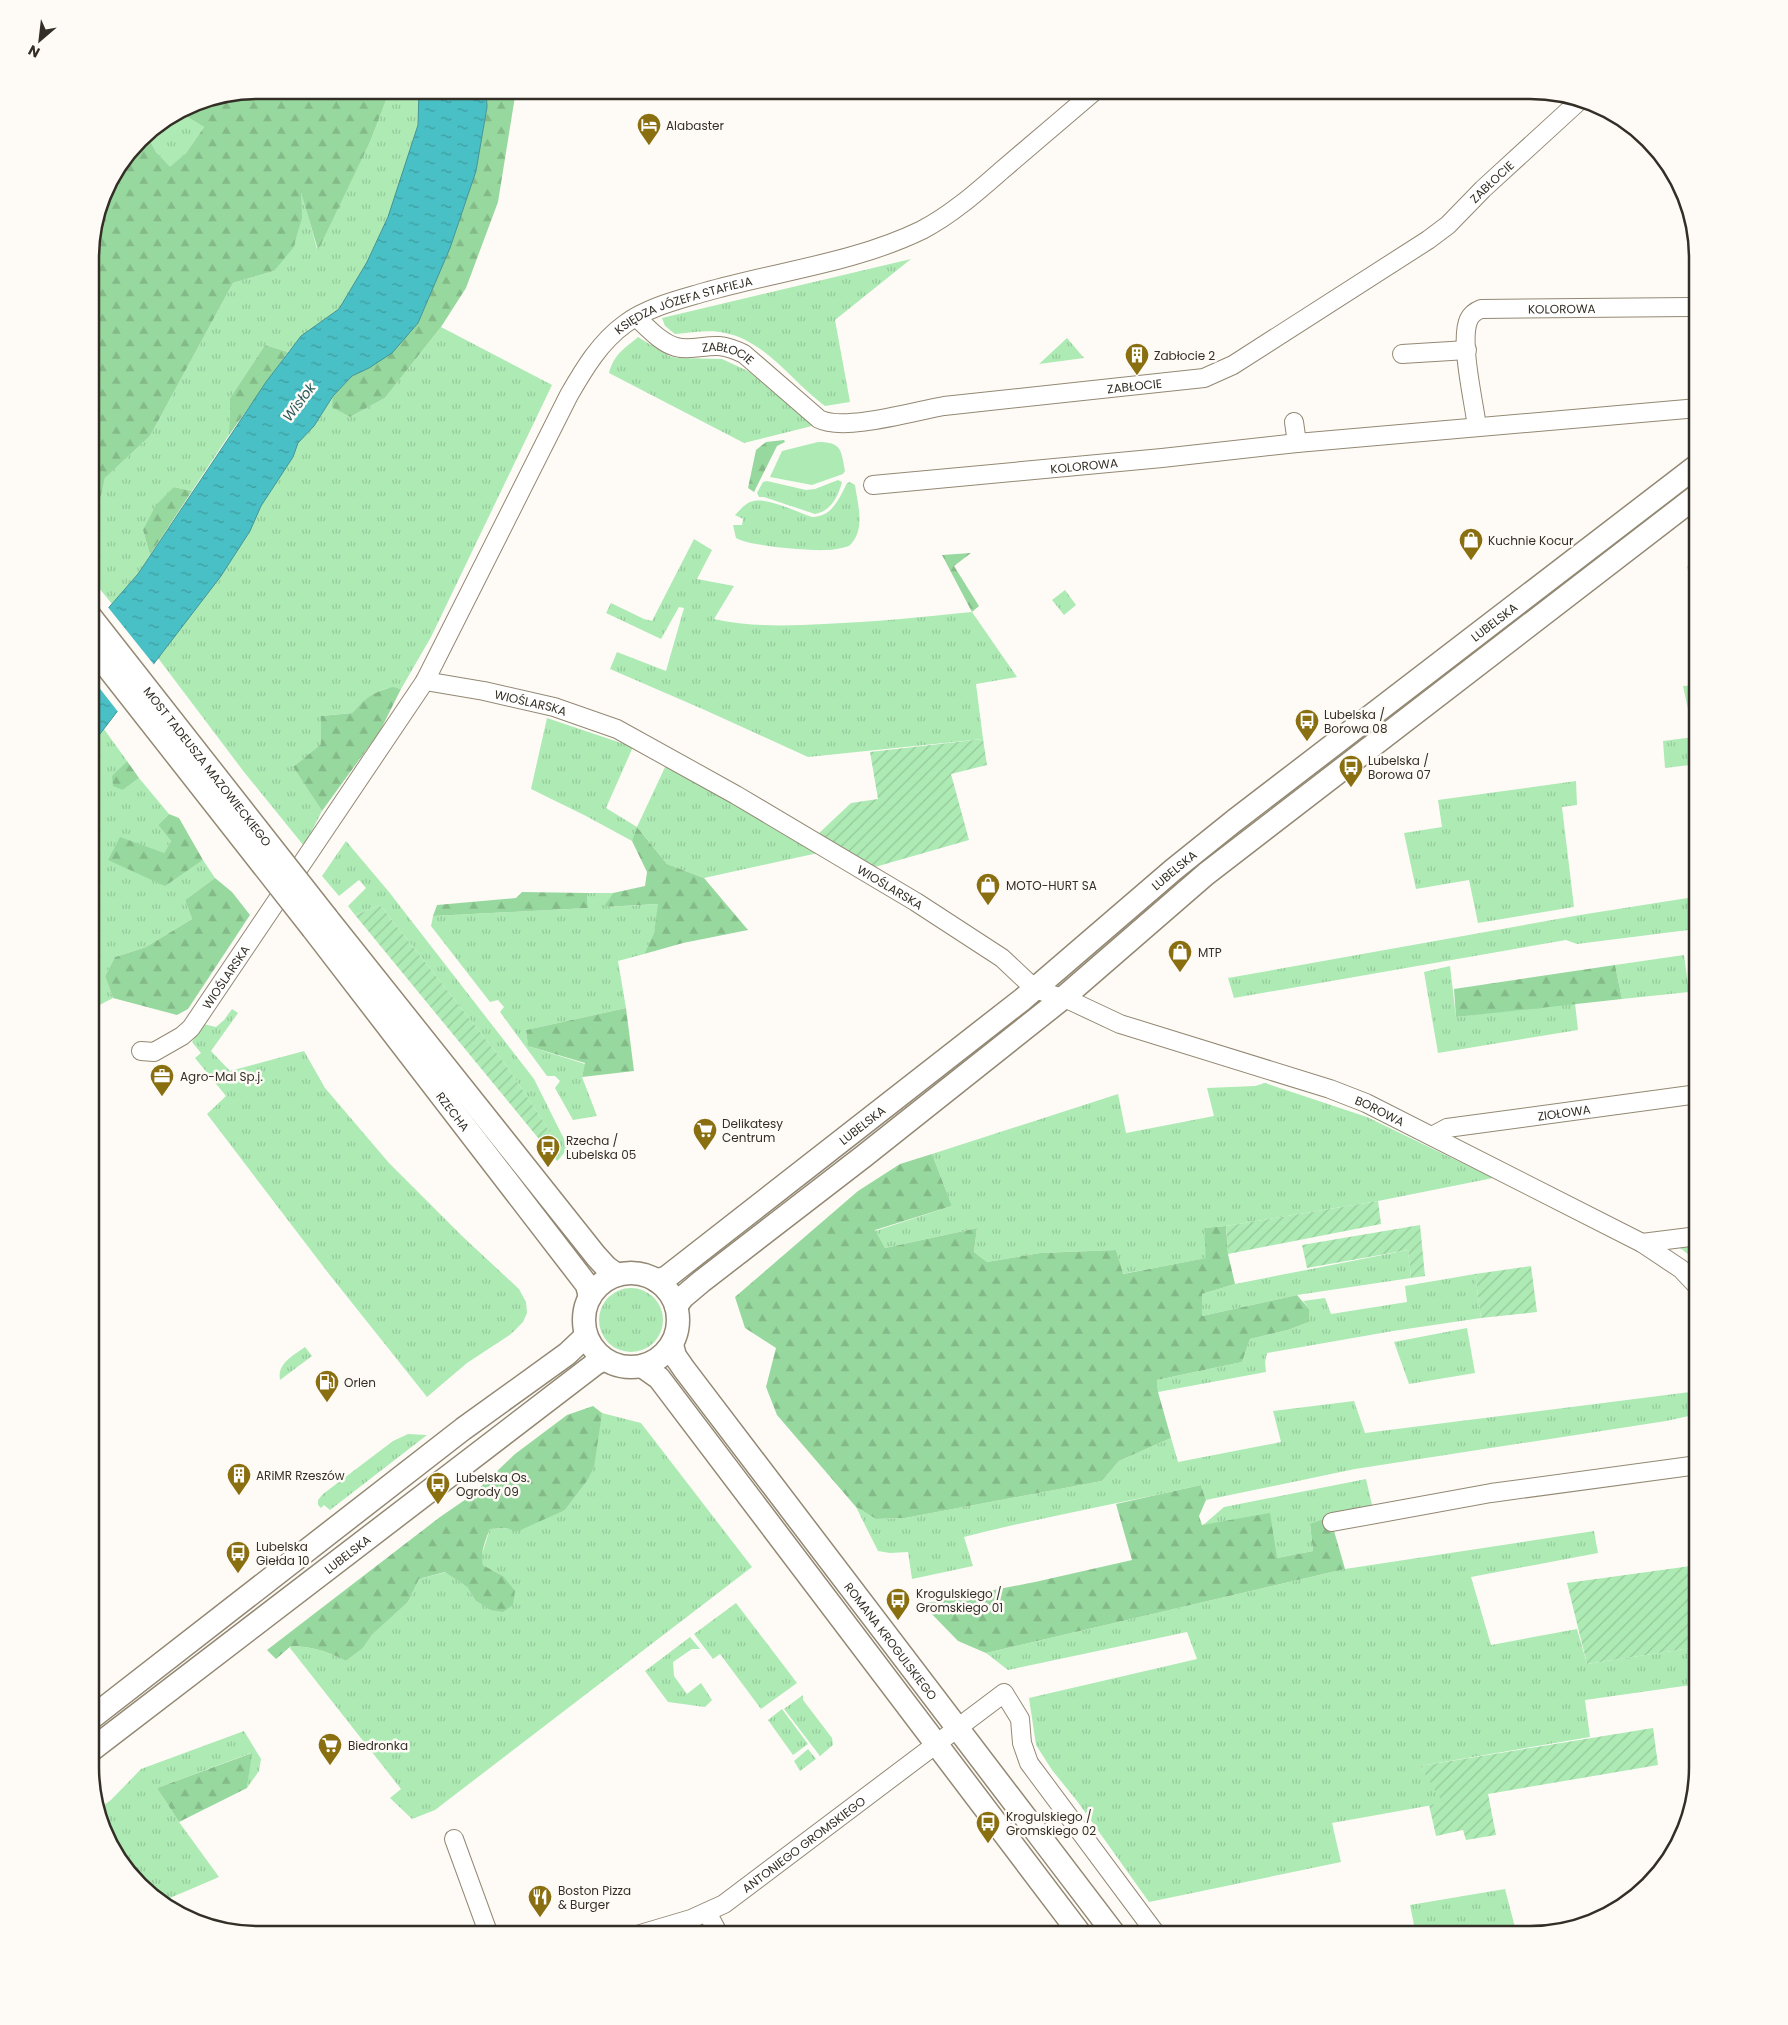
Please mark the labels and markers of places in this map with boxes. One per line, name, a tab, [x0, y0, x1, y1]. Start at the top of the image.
hotel icon: Alabaster	[636, 112, 662, 146]
place label: Alabaster	[666, 117, 724, 134]
building icon: Zabłocie 2	[1124, 342, 1150, 376]
place label: Zabłocie 2	[1154, 347, 1215, 364]
shop icon: Kuchnie Kocur	[1458, 527, 1484, 561]
place label: Kuchnie Kocur	[1488, 532, 1574, 549]
place label: Lubelska / Borowa 08	[1324, 706, 1387, 737]
bus stop icon: Lubelska / Borowa 08	[1294, 708, 1320, 742]
place label: Lubelska / Borowa 07	[1368, 752, 1431, 783]
bus stop icon: Lubelska / Borowa 07	[1338, 754, 1364, 788]
shop icon: MOTO-HURT SA	[975, 872, 1001, 906]
place label: MOTO-HURT SA	[1006, 877, 1097, 894]
shop icon: MTP	[1167, 939, 1193, 973]
place label: MTP	[1198, 944, 1222, 961]
office icon: Agro-Mal Sp.j.	[149, 1063, 175, 1097]
place label: Agro-Mal Sp.j.	[180, 1068, 263, 1085]
place label: Delikatesy Centrum	[722, 1115, 783, 1146]
supermarket icon: Delikatesy Centrum	[692, 1117, 718, 1151]
place label: Rzecha / Lubelska 05	[566, 1132, 636, 1163]
bus stop icon: Rzecha / Lubelska 05	[535, 1134, 561, 1168]
fuel station icon: Orlen	[314, 1369, 340, 1403]
place label: Orlen	[344, 1374, 376, 1391]
building icon: ARiMR Rzeszów	[226, 1462, 252, 1496]
place label: ARiMR Rzeszów	[256, 1467, 345, 1484]
place label: Lubelska Os. Ogrody 09	[456, 1469, 529, 1500]
bus stop icon: Lubelska Os. Ogrody 09	[425, 1471, 451, 1505]
place label: Lubelska Giełda 10	[256, 1538, 310, 1569]
bus stop icon: Lubelska Giełda 10	[225, 1540, 251, 1574]
place label: Krogulskiego / Gromskiego 01	[916, 1585, 1003, 1616]
bus stop icon: Krogulskiego / Gromskiego 01	[885, 1587, 911, 1621]
supermarket icon: Biedronka	[317, 1732, 343, 1766]
place label: Biedronka	[348, 1737, 408, 1754]
place label: Krogulskiego / Gromskiego 02	[1006, 1808, 1096, 1839]
bus stop icon: Krogulskiego / Gromskiego 02	[975, 1810, 1001, 1844]
place label: Boston Pizza & Burger	[558, 1882, 631, 1913]
restaurant icon: Boston Pizza & Burger	[527, 1884, 553, 1918]

